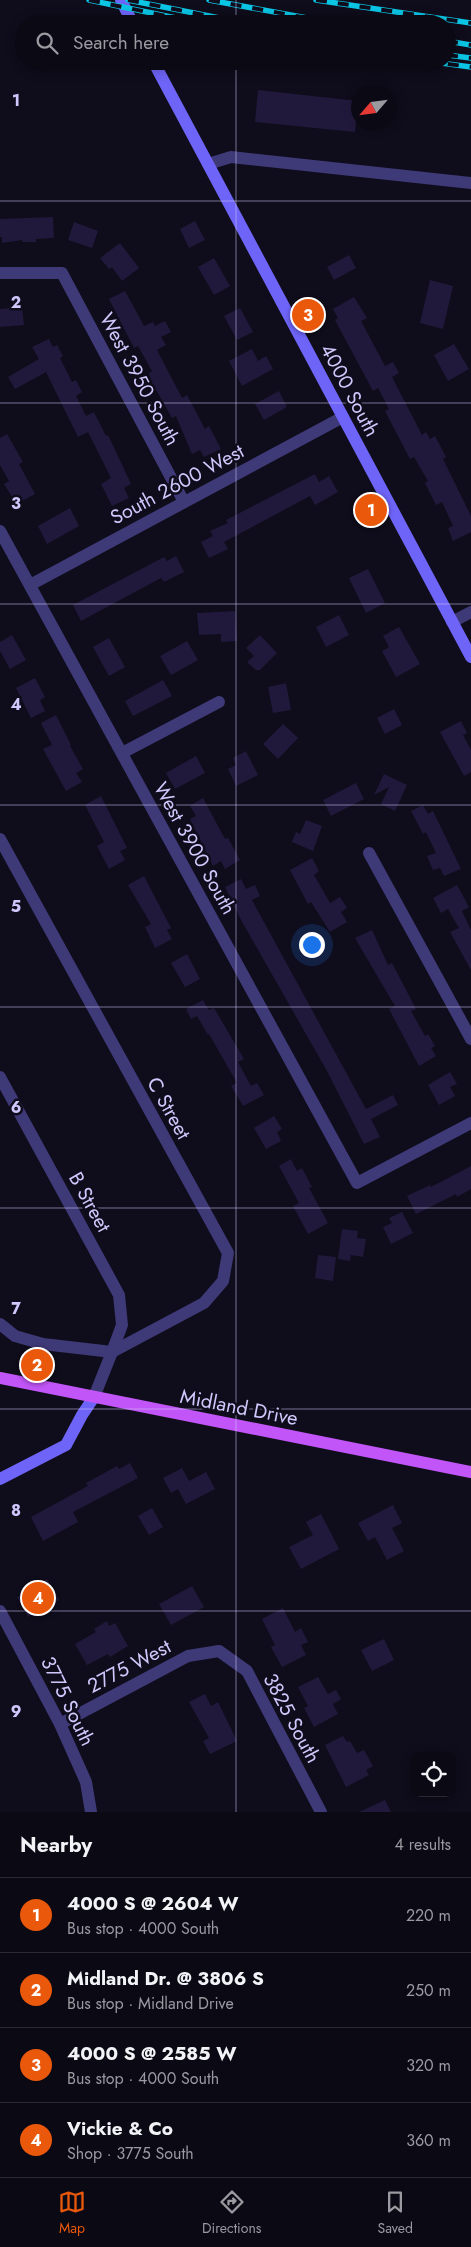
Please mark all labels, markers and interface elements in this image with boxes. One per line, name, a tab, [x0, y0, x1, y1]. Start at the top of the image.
search box	[15, 15, 456, 70]
icon: search	[33, 29, 61, 57]
text: Search here	[73, 29, 169, 56]
north arrow	[351, 85, 396, 130]
text: 1	[12, 89, 20, 112]
text: 2	[11, 291, 21, 314]
pin: 3	[292, 296, 324, 334]
street label: West 3950 South	[92, 308, 187, 451]
street label: 4000 South	[313, 339, 386, 442]
street label: South 2600 West	[105, 437, 250, 532]
pin: 1	[355, 491, 387, 529]
text: 3	[11, 492, 21, 515]
text: 4	[10, 693, 22, 716]
street label: West 3900 South	[146, 777, 243, 920]
text: 5	[11, 895, 21, 918]
your location	[299, 932, 325, 958]
street label: C Street	[140, 1072, 198, 1145]
text: 6	[11, 1096, 21, 1119]
street label: B Street	[61, 1167, 118, 1238]
text: 7	[11, 1297, 21, 1320]
pin: 2	[21, 1346, 53, 1384]
street label: Midland Drive	[178, 1382, 300, 1433]
text: 8	[11, 1499, 21, 1522]
pin: 4	[22, 1579, 54, 1617]
street label: 2775 West	[82, 1632, 176, 1701]
street label: 3775 South	[33, 1651, 102, 1751]
street label: 3825 South	[256, 1668, 327, 1768]
text: 9	[11, 1700, 21, 1723]
map controls	[411, 1752, 456, 1797]
button: locate	[411, 1752, 456, 1797]
text: Nearby	[20, 1830, 92, 1860]
text: 4 results	[395, 1833, 451, 1856]
text: 4000 S @ 2604 W	[67, 1890, 239, 1917]
text: 1	[32, 1904, 40, 1927]
text: 220 m	[406, 1904, 451, 1927]
text: Bus stop · 4000 South	[67, 1917, 219, 1940]
text: Midland Dr. @ 3806 S	[67, 1965, 264, 1992]
text: 2	[31, 1979, 41, 2002]
text: 250 m	[406, 1979, 451, 2002]
text: Bus stop · Midland Drive	[67, 1992, 234, 2015]
text: 4000 S @ 2585 W	[67, 2040, 236, 2067]
text: 3	[31, 2054, 41, 2077]
text: 320 m	[406, 2054, 451, 2077]
text: Bus stop · 4000 South	[67, 2067, 219, 2090]
text: Vickie & Co	[67, 2115, 173, 2142]
text: 4	[30, 2129, 42, 2152]
text: 360 m	[406, 2129, 451, 2152]
text: Shop · 3775 South	[67, 2142, 194, 2165]
tab: Map	[58, 2188, 86, 2238]
tab: Directions	[202, 2188, 261, 2238]
tab: Saved	[377, 2188, 413, 2238]

